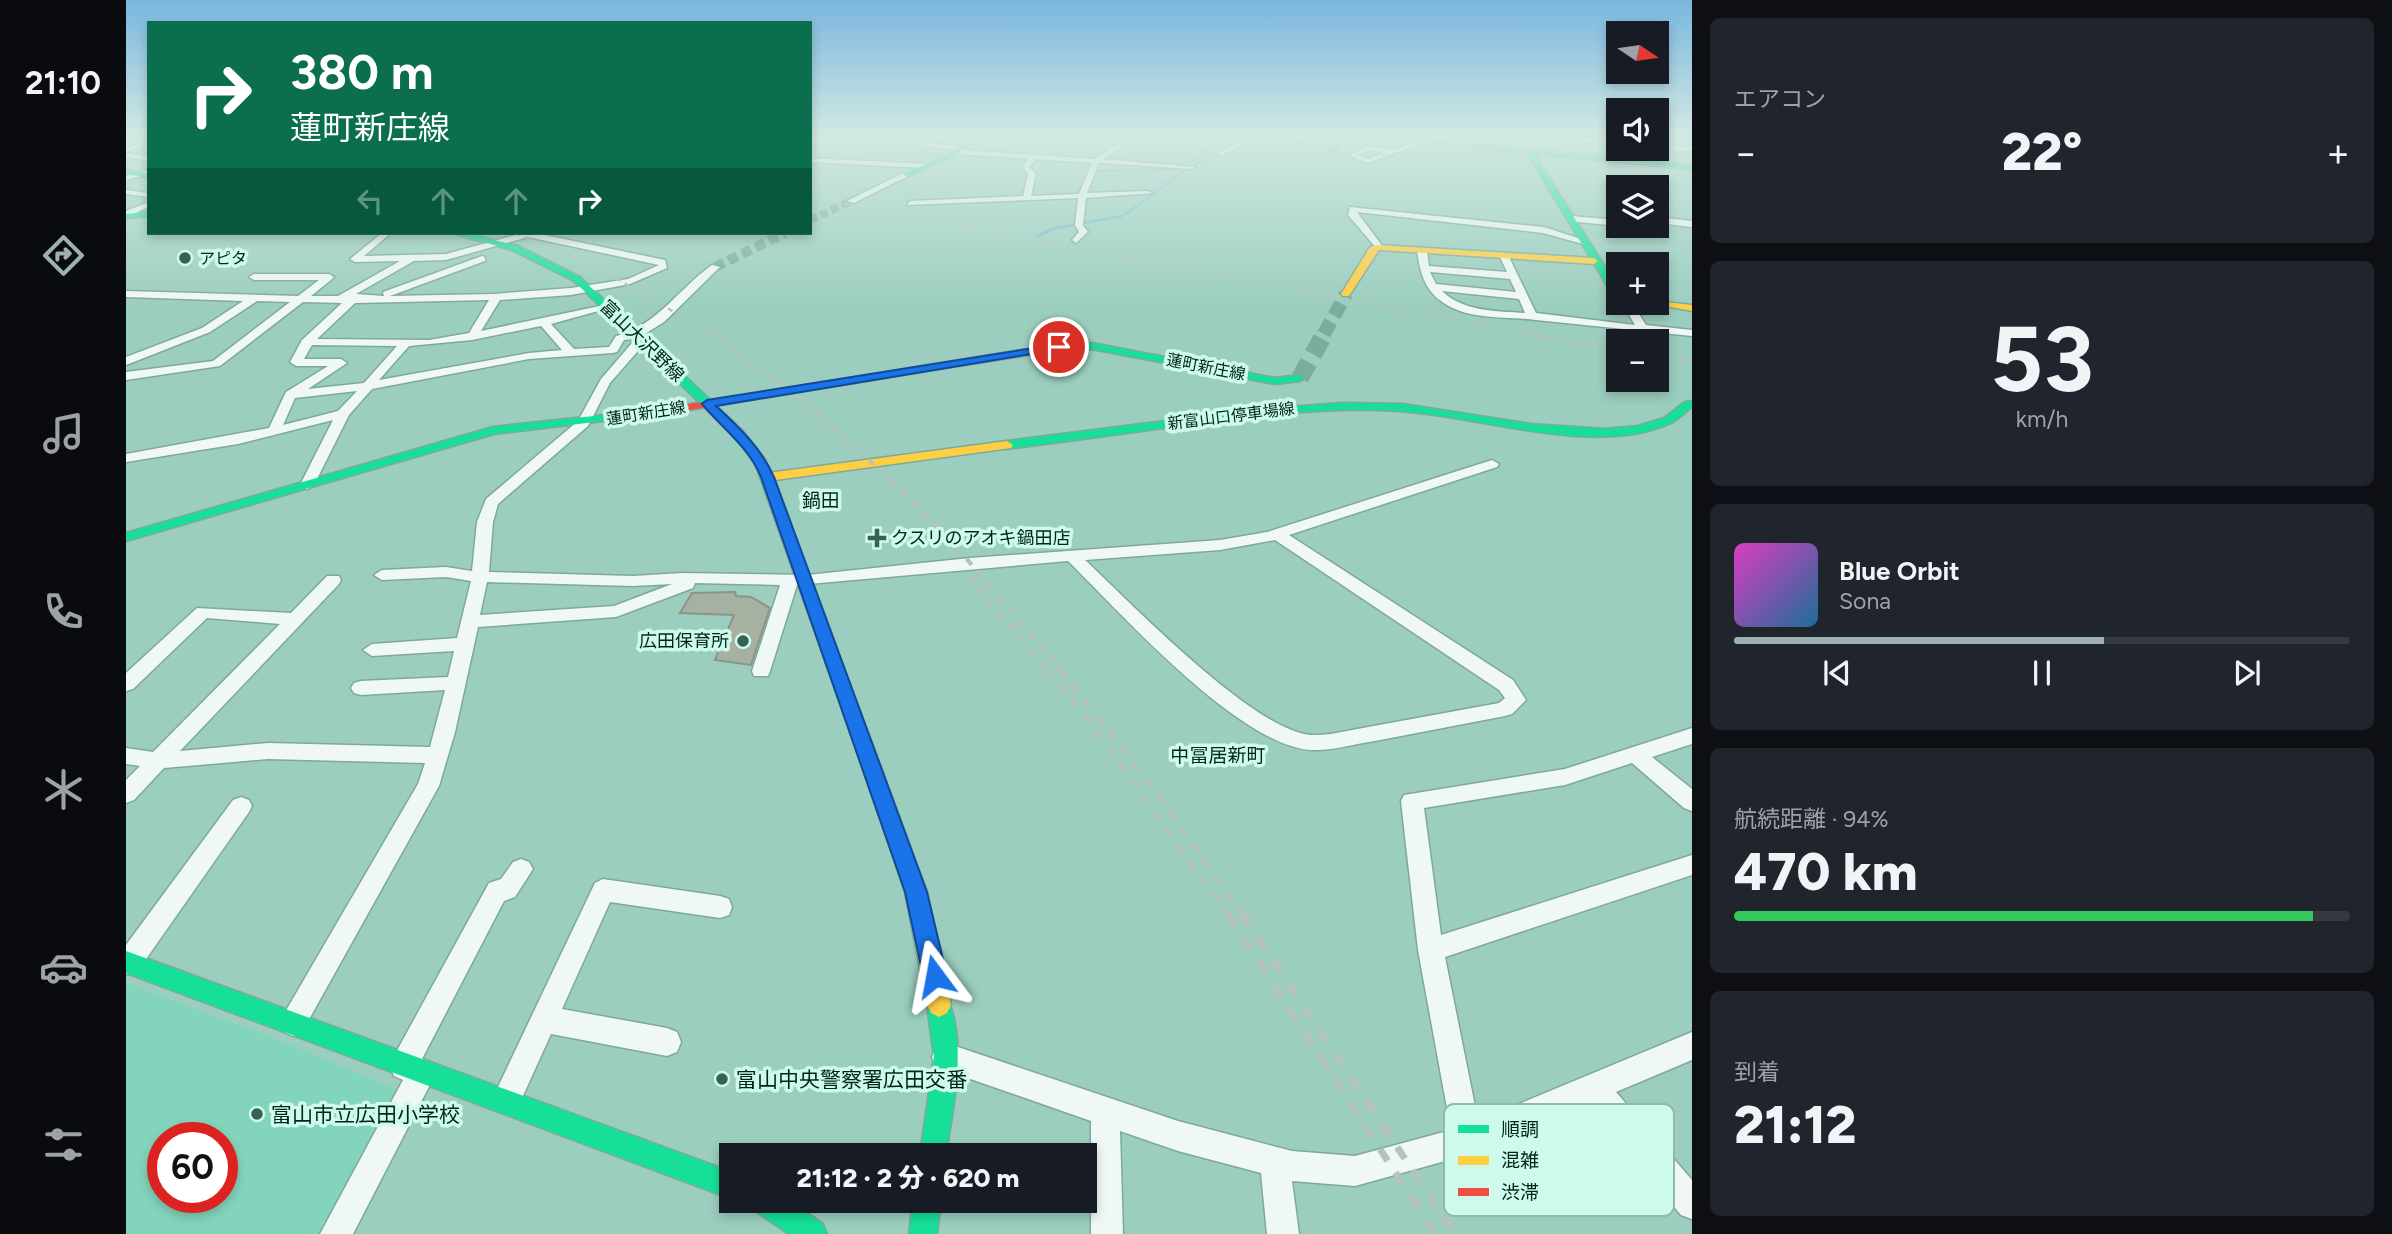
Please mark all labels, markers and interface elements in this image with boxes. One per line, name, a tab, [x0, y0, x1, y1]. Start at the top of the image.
north arrow	[1606, 21, 1670, 84]
map controls	[1606, 21, 1669, 392]
text: 380 m	[290, 42, 433, 101]
icon: right	[175, 49, 266, 140]
text: 21:10	[25, 64, 101, 102]
text: エアコン	[1734, 85, 1826, 113]
button: sound	[1606, 98, 1669, 161]
text: 蓮町新庄線	[290, 109, 450, 147]
text: 22°	[2001, 121, 2083, 183]
text: −	[1734, 130, 1758, 176]
text: +	[2326, 130, 2350, 176]
button: layers	[1606, 175, 1669, 238]
icon: left	[351, 182, 389, 220]
icon: ahead	[424, 182, 462, 220]
icon: ahead	[497, 182, 535, 220]
icon: right	[570, 182, 608, 220]
icon: directions	[39, 231, 88, 280]
place label: アピタ	[199, 249, 247, 268]
marker: アピタ	[177, 250, 193, 266]
button: +	[1606, 252, 1669, 315]
street label: 富山大沢野線	[596, 296, 688, 386]
text: 53	[1990, 305, 2094, 414]
pin	[1029, 317, 1089, 377]
icon: arrive	[1040, 328, 1078, 366]
button: −	[1606, 329, 1669, 392]
street label: 蓮町新庄線	[1165, 350, 1247, 384]
street label: 蓮町新庄線	[605, 397, 687, 429]
street label: 新富山口停車場線	[1166, 399, 1296, 433]
text: km/h	[2016, 405, 2068, 433]
icon: music	[39, 409, 88, 458]
district label: 鍋田	[802, 489, 840, 512]
place label: クスリのアオキ鍋田店	[891, 527, 1070, 549]
marker: クスリのアオキ鍋田店	[869, 530, 885, 546]
text: Blue Orbit	[1839, 555, 1960, 587]
icon: phone	[39, 587, 88, 636]
text: Sona	[1839, 587, 1891, 615]
place label: 広田保育所	[639, 630, 729, 652]
marker: 広田保育所	[735, 633, 751, 649]
icon: previous	[1818, 654, 1856, 692]
icon: pause	[2023, 654, 2061, 692]
icon: next	[2228, 654, 2266, 692]
district label: 中冨居新町	[1170, 744, 1266, 767]
icon: climate	[39, 765, 88, 814]
text: 航続距離 · 94%	[1734, 805, 1889, 833]
text: 470 km	[1734, 841, 1918, 903]
position arrow	[898, 939, 972, 1013]
icon: car	[39, 943, 88, 992]
text: 到着	[1734, 1058, 1780, 1086]
place label: 富山中央警察署広田交番	[736, 1067, 967, 1092]
marker: 富山中央警察署広田交番	[714, 1071, 730, 1087]
text: 21:12	[1734, 1094, 1856, 1156]
place label: 富山市立広田小学校	[271, 1102, 460, 1127]
legend	[1444, 1104, 1674, 1216]
marker: 富山市立広田小学校	[249, 1106, 265, 1122]
text: 順調	[1501, 1118, 1539, 1141]
icon: filters	[39, 1120, 88, 1169]
speed limit sign: 60	[147, 1122, 238, 1213]
text: 混雑	[1501, 1149, 1539, 1172]
text: 21:12 · 2 分 · 620 m	[796, 1162, 1020, 1194]
text: 渋滞	[1501, 1181, 1539, 1204]

